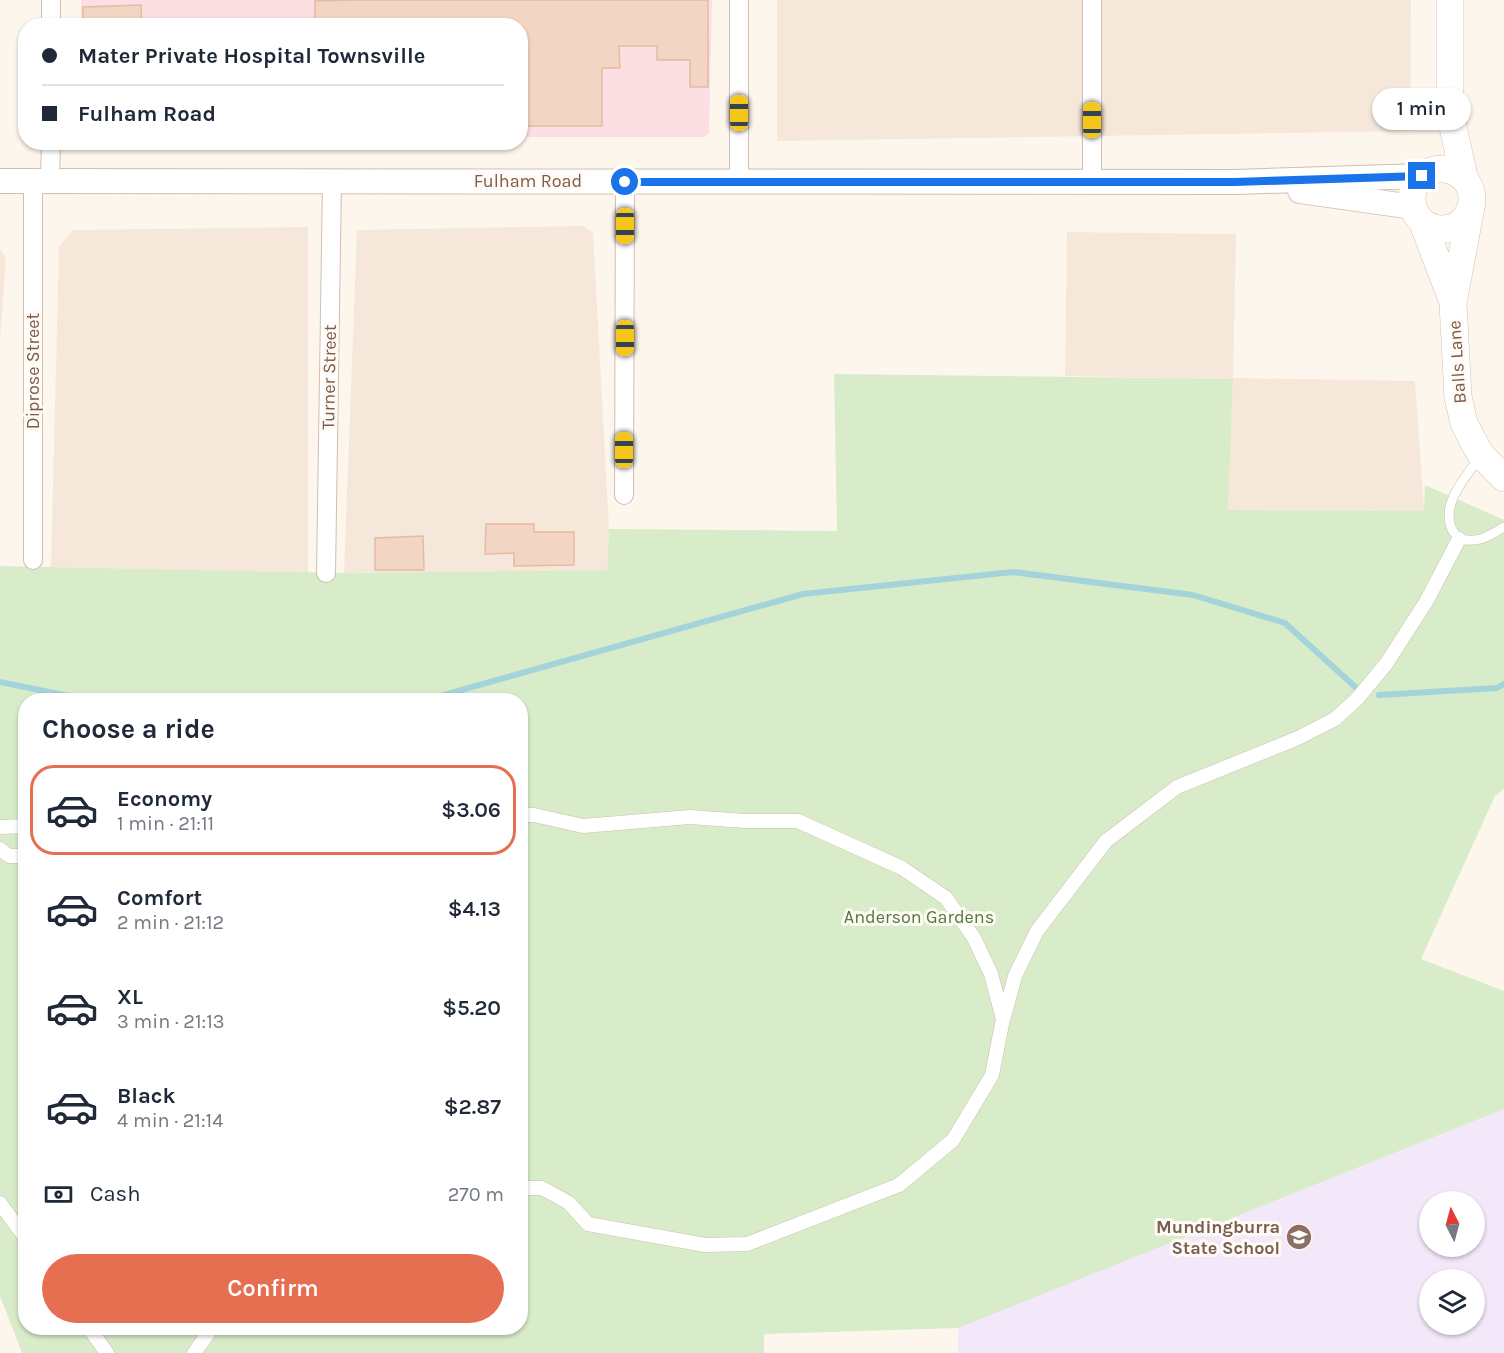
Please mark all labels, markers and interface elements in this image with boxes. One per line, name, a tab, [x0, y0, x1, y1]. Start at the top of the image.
text: Mater Private Hospital Townsville	[78, 43, 425, 69]
callout: 1 min	[1372, 89, 1472, 131]
car	[730, 95, 748, 131]
text: 1 min	[1397, 97, 1446, 120]
text: Fulham Road	[78, 101, 216, 127]
car	[1083, 102, 1101, 138]
route end	[1408, 162, 1435, 189]
route start	[611, 168, 638, 195]
street label: Fulham Road	[474, 170, 582, 192]
car	[616, 208, 634, 244]
street label: Diprose Street	[22, 313, 44, 429]
car	[616, 320, 634, 356]
street label: Balls Lane	[1443, 320, 1471, 404]
street label: Turner Street	[317, 324, 341, 430]
car	[615, 432, 633, 468]
text: Choose a ride	[42, 713, 215, 745]
icon: car	[45, 783, 99, 837]
text: Economy	[117, 786, 212, 812]
text: $3.06	[441, 797, 501, 823]
text: 1 min · 21:11	[117, 812, 214, 835]
icon: car	[45, 882, 99, 936]
text: Comfort	[117, 885, 202, 911]
text: $4.13	[448, 896, 501, 922]
park label: Anderson Gardens	[844, 906, 994, 928]
text: 2 min · 21:12	[117, 911, 224, 934]
icon: car	[45, 981, 99, 1035]
text: XL	[117, 984, 143, 1010]
text: $5.20	[442, 995, 501, 1021]
text: 3 min · 21:13	[117, 1010, 225, 1033]
icon: car	[45, 1080, 99, 1134]
text: Black	[117, 1083, 176, 1109]
text: $2.87	[444, 1094, 501, 1120]
text: 4 min · 21:14	[117, 1109, 223, 1132]
icon: cash	[42, 1178, 75, 1211]
text: Cash	[90, 1181, 140, 1207]
text: 270 m	[448, 1183, 504, 1206]
north arrow	[1419, 1191, 1485, 1257]
map controls	[1419, 1191, 1485, 1335]
place label: Mundingburra State School	[1156, 1216, 1280, 1259]
school or university icon: Mundingburra State School	[1284, 1222, 1314, 1252]
button: Confirm	[42, 1254, 504, 1323]
button: layers	[1419, 1269, 1485, 1335]

